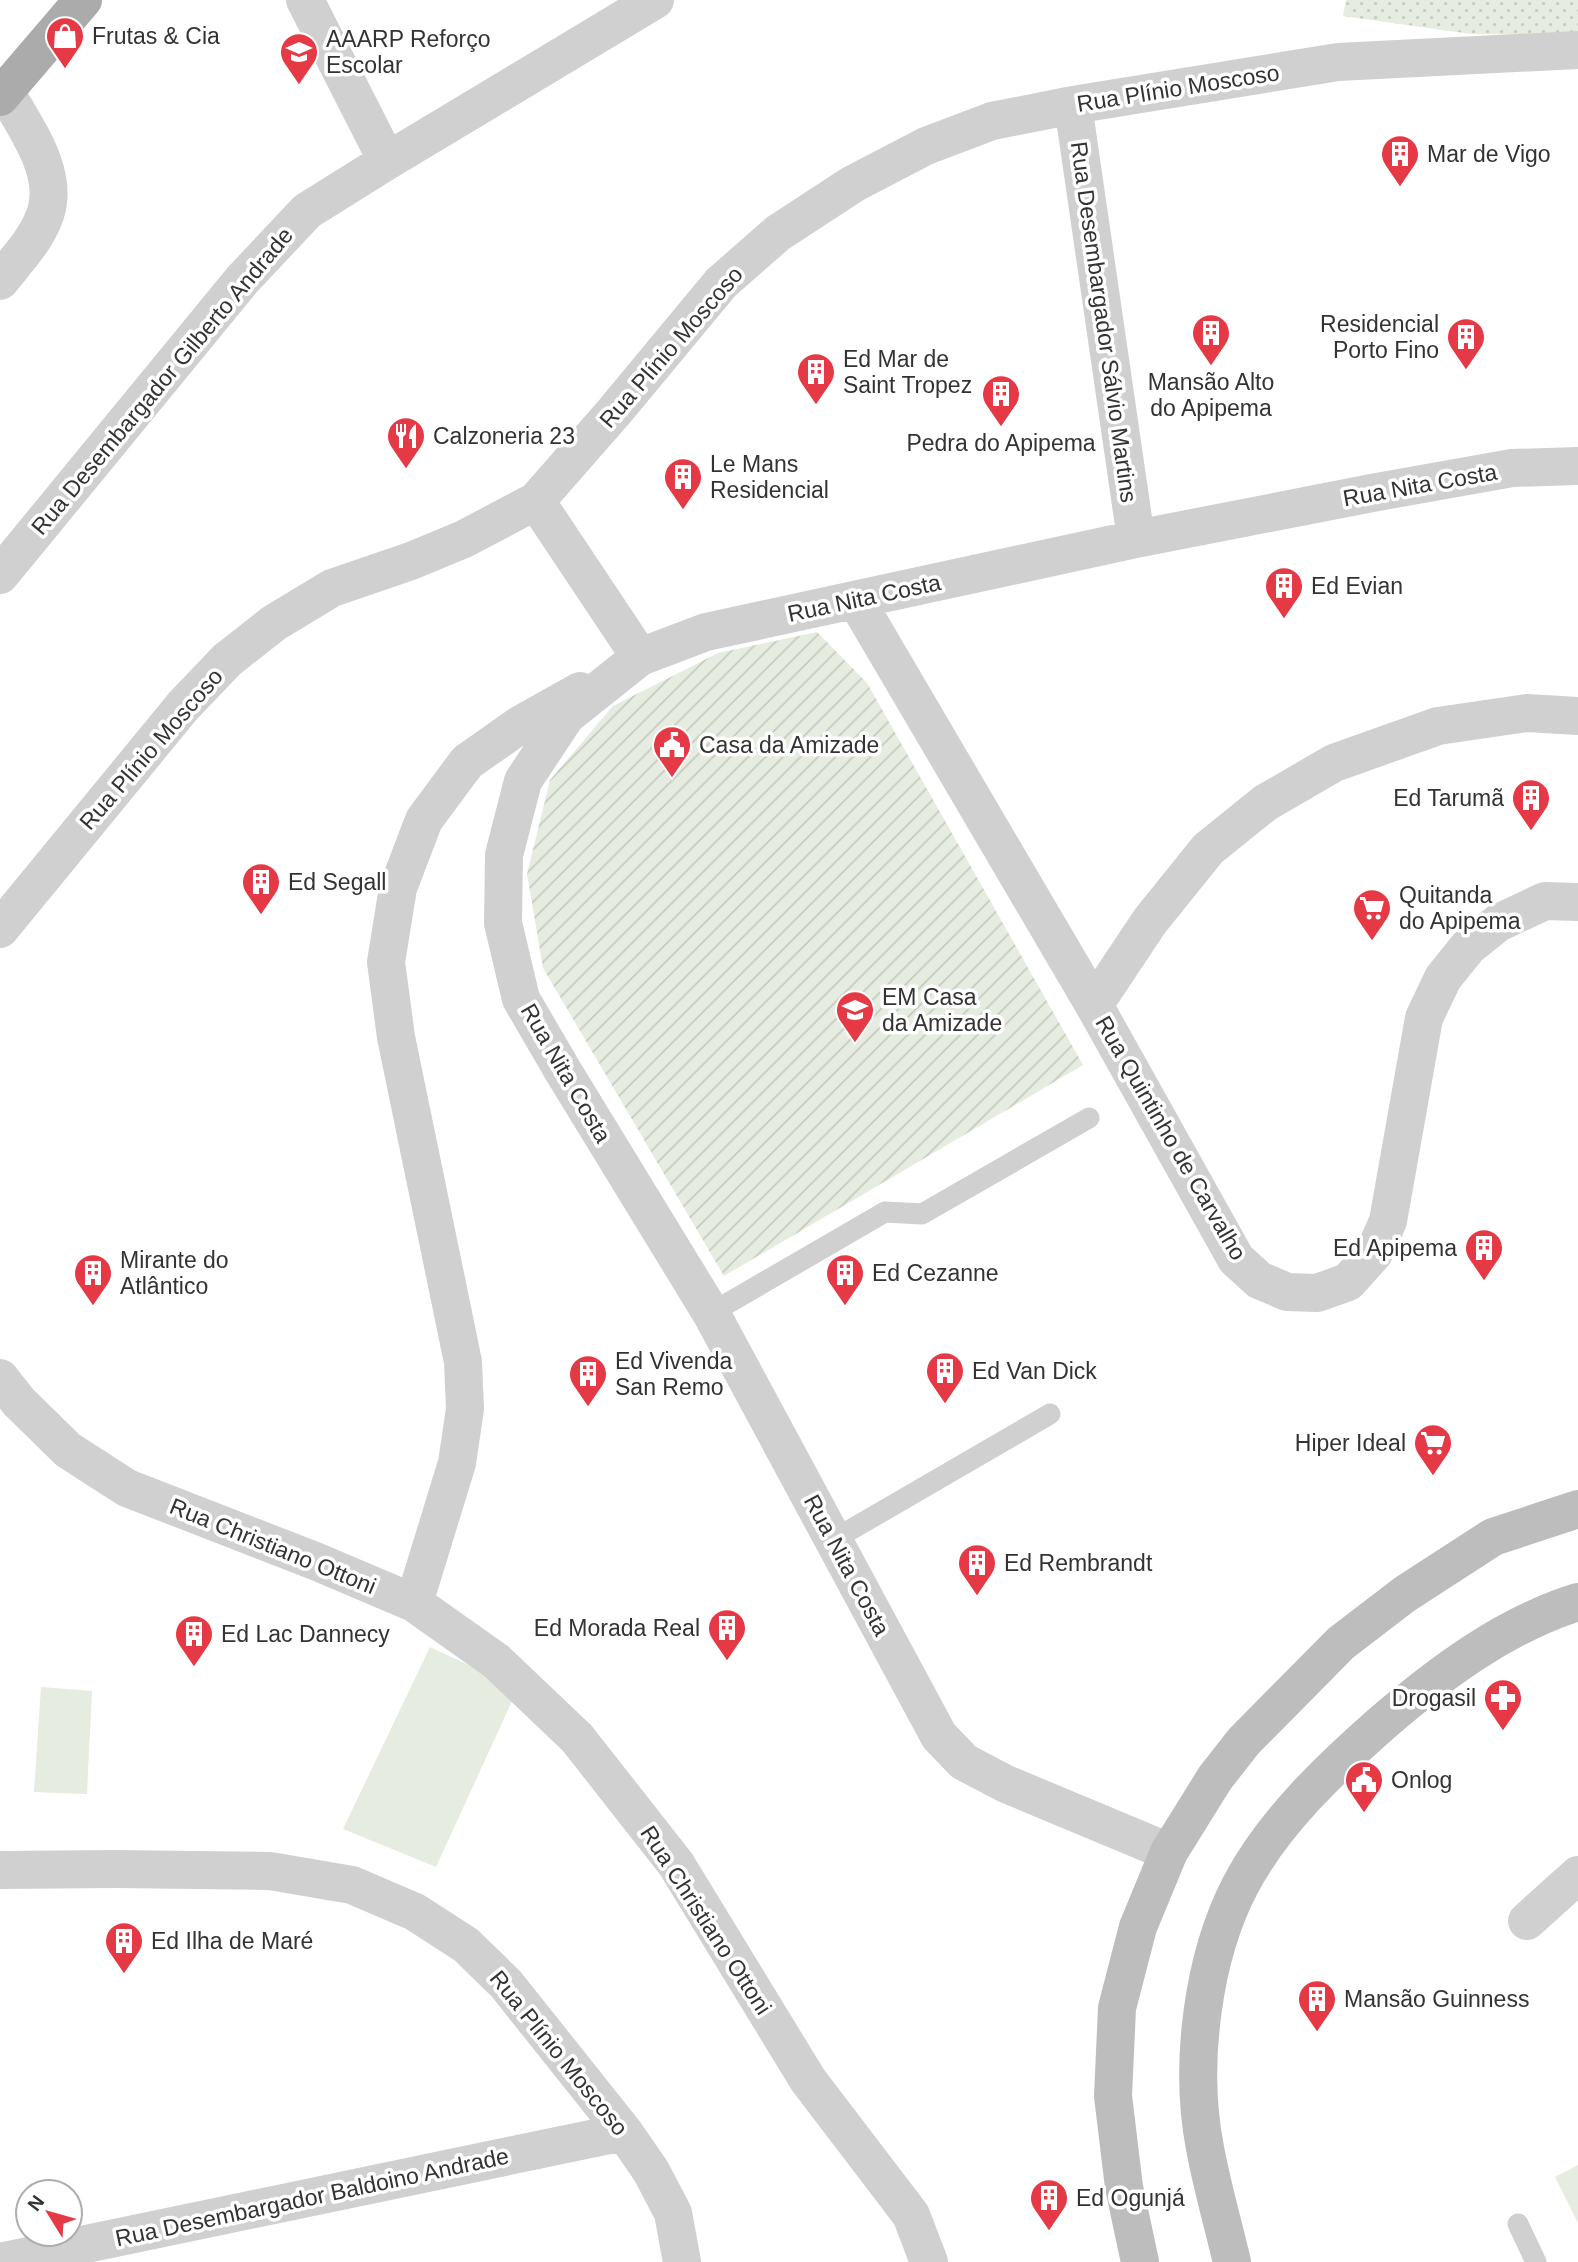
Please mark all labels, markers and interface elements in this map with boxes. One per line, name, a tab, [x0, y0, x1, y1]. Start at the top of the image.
shop icon: Frutas & Cia	[44, 15, 86, 70]
place label: Frutas & Cia	[92, 23, 220, 49]
place label: AAARP Reforço Escolar	[326, 26, 490, 78]
school or university icon: AAARP Reforço Escolar	[278, 31, 320, 86]
street label: Rua Plínio Moscoso	[1075, 59, 1281, 117]
building icon: Mar de Vigo	[1379, 133, 1421, 188]
street label: Rua Desembargador Sálvio Martins	[1066, 140, 1142, 504]
place label: Mar de Vigo	[1427, 141, 1551, 167]
street label: Rua Desembargador Gilberto Andrade	[26, 222, 298, 540]
street label: Rua Plínio Moscoso	[594, 261, 748, 433]
place label: Residencial Porto Fino	[1320, 311, 1439, 363]
building icon: Mansão Alto do Apipema	[1190, 312, 1232, 367]
building icon: Residencial Porto Fino	[1445, 316, 1487, 371]
place label: Ed Mar de Saint Tropez	[843, 346, 972, 398]
building icon: Ed Mar de Saint Tropez	[795, 351, 837, 406]
place label: Mansão Alto do Apipema	[1148, 369, 1274, 421]
building icon: Pedra do Apipema	[980, 373, 1022, 428]
restaurant icon: Calzoneria 23	[385, 415, 427, 470]
place label: Calzoneria 23	[433, 423, 575, 449]
place label: Pedra do Apipema	[906, 430, 1096, 456]
place label: Le Mans Residencial	[710, 451, 829, 503]
building icon: Le Mans Residencial	[662, 456, 704, 511]
street label: Rua Nita Costa	[1341, 459, 1499, 511]
building icon: Ed Evian	[1263, 565, 1305, 620]
street label: Rua Nita Costa	[785, 569, 943, 627]
place label: Ed Evian	[1311, 573, 1403, 599]
street label: Rua Plínio Moscoso	[74, 663, 228, 835]
public building icon: Casa da Amizade	[651, 724, 693, 779]
place label: Casa da Amizade	[699, 732, 879, 758]
building icon: Ed Tarumã	[1510, 777, 1552, 832]
place label: Ed Tarumã	[1393, 785, 1504, 811]
building icon: Ed Segall	[240, 861, 282, 916]
place label: Ed Segall	[288, 869, 386, 895]
place label: Quitanda do Apipema	[1399, 882, 1521, 934]
supermarket icon: Quitanda do Apipema	[1351, 887, 1393, 942]
place label: EM Casa da Amizade	[882, 984, 1002, 1036]
school or university icon: EM Casa da Amizade	[834, 989, 876, 1044]
street label: Rua Nita Costa	[516, 999, 616, 1147]
street label: Rua Quintinho de Carvalho	[1090, 1011, 1252, 1265]
building icon: Ed Apipema	[1463, 1227, 1505, 1282]
place label: Ed Apipema	[1333, 1235, 1457, 1261]
place label: Mirante do Atlântico	[120, 1247, 229, 1299]
building icon: Mirante do Atlântico	[72, 1252, 114, 1307]
building icon: Ed Cezanne	[824, 1252, 866, 1307]
place label: Ed Cezanne	[872, 1260, 999, 1286]
place label: Ed Vivenda San Remo	[615, 1348, 732, 1400]
building icon: Ed Van Dick	[924, 1350, 966, 1405]
building icon: Ed Vivenda San Remo	[567, 1353, 609, 1408]
place label: Ed Van Dick	[972, 1358, 1097, 1384]
supermarket icon: Hiper Ideal	[1412, 1422, 1454, 1477]
place label: Hiper Ideal	[1295, 1430, 1406, 1456]
street label: Rua Nita Costa	[799, 1490, 895, 1640]
street label: Rua Christiano Ottoni	[166, 1493, 380, 1599]
building icon: Ed Rembrandt	[956, 1542, 998, 1597]
place label: Ed Rembrandt	[1004, 1550, 1153, 1576]
building icon: Ed Morada Real	[706, 1607, 748, 1662]
building icon: Ed Lac Dannecy	[173, 1613, 215, 1668]
place label: Ed Morada Real	[534, 1615, 700, 1641]
place label: Ed Lac Dannecy	[221, 1621, 390, 1647]
pharmacy icon: Drogasil	[1482, 1677, 1524, 1732]
place label: Drogasil	[1392, 1685, 1476, 1711]
public building icon: Onlog	[1343, 1759, 1385, 1814]
place label: Onlog	[1391, 1767, 1452, 1793]
street label: Rua Christiano Ottoni	[635, 1821, 777, 2019]
building icon: Ed Ilha de Maré	[103, 1920, 145, 1975]
place label: Ed Ilha de Maré	[151, 1928, 313, 1954]
street label: Rua Plínio Moscoso	[485, 1965, 633, 2141]
building icon: Mansão Guinness	[1296, 1978, 1338, 2033]
place label: Mansão Guinness	[1344, 1986, 1529, 2012]
street label: Rua Desembargador Baldoino Andrade	[113, 2143, 511, 2251]
building icon: Ed Ogunjá	[1028, 2177, 1070, 2232]
north arrow	[14, 2178, 84, 2248]
place label: Ed Ogunjá	[1076, 2185, 1185, 2211]
text: N	[23, 2191, 48, 2215]

